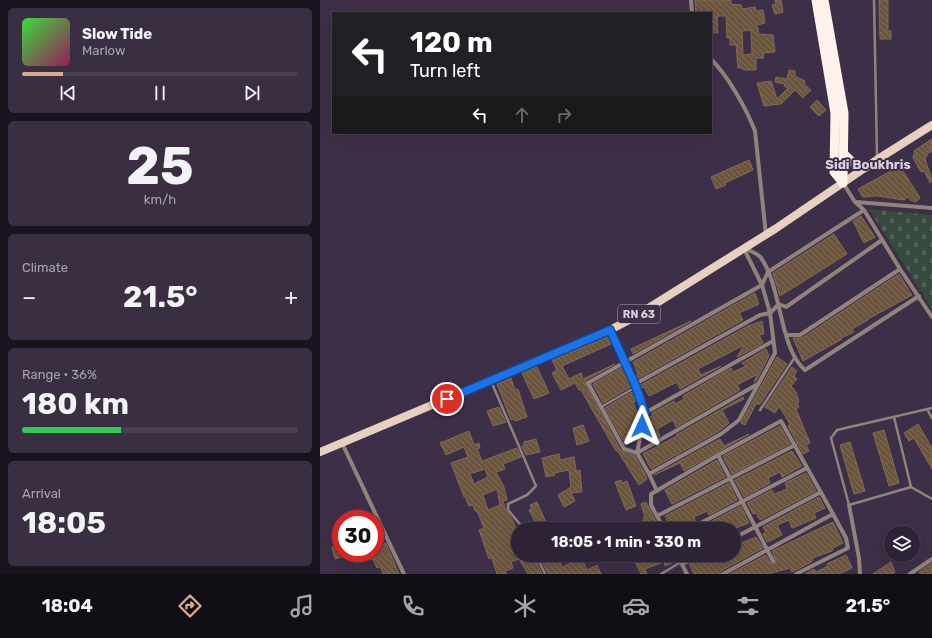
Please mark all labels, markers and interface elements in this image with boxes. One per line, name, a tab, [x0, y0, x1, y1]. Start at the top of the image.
text: Slow Tide	[82, 25, 152, 43]
text: 120 m	[410, 26, 493, 59]
icon: left	[344, 28, 396, 80]
text: Marlow	[82, 43, 125, 58]
text: Turn left	[410, 60, 480, 82]
icon: previous	[57, 82, 79, 104]
icon: pause	[149, 82, 171, 104]
icon: next	[241, 82, 263, 104]
icon: left	[469, 104, 491, 126]
icon: ahead	[511, 104, 533, 126]
icon: right	[553, 104, 575, 126]
text: 25	[126, 135, 194, 197]
district label: Sidi Boukhris	[825, 157, 911, 172]
text: km/h	[144, 192, 176, 207]
text: Climate	[22, 260, 68, 275]
text: 21.5°	[123, 279, 198, 315]
text: −	[22, 284, 36, 311]
text: +	[284, 284, 298, 311]
road number: RN 63	[618, 305, 660, 323]
text: Range · 36%	[22, 367, 97, 382]
pin	[430, 382, 464, 416]
text: 180 km	[22, 386, 129, 422]
icon: arrive	[436, 388, 458, 410]
position arrow	[621, 405, 663, 447]
text: Arrival	[22, 486, 61, 501]
text: 18:05	[22, 505, 106, 541]
speed limit sign: 30	[332, 510, 384, 562]
map controls	[884, 526, 920, 562]
button: layers	[884, 526, 920, 562]
text: 18:05 · 1 min · 330 m	[551, 533, 701, 551]
icon: directions	[176, 592, 204, 620]
icon: music	[288, 592, 316, 620]
icon: phone	[399, 592, 427, 620]
icon: climate	[511, 592, 539, 620]
icon: car	[622, 592, 650, 620]
icon: filters	[734, 592, 762, 620]
text: 18:04	[42, 595, 93, 617]
text: 21.5°	[845, 595, 890, 617]

